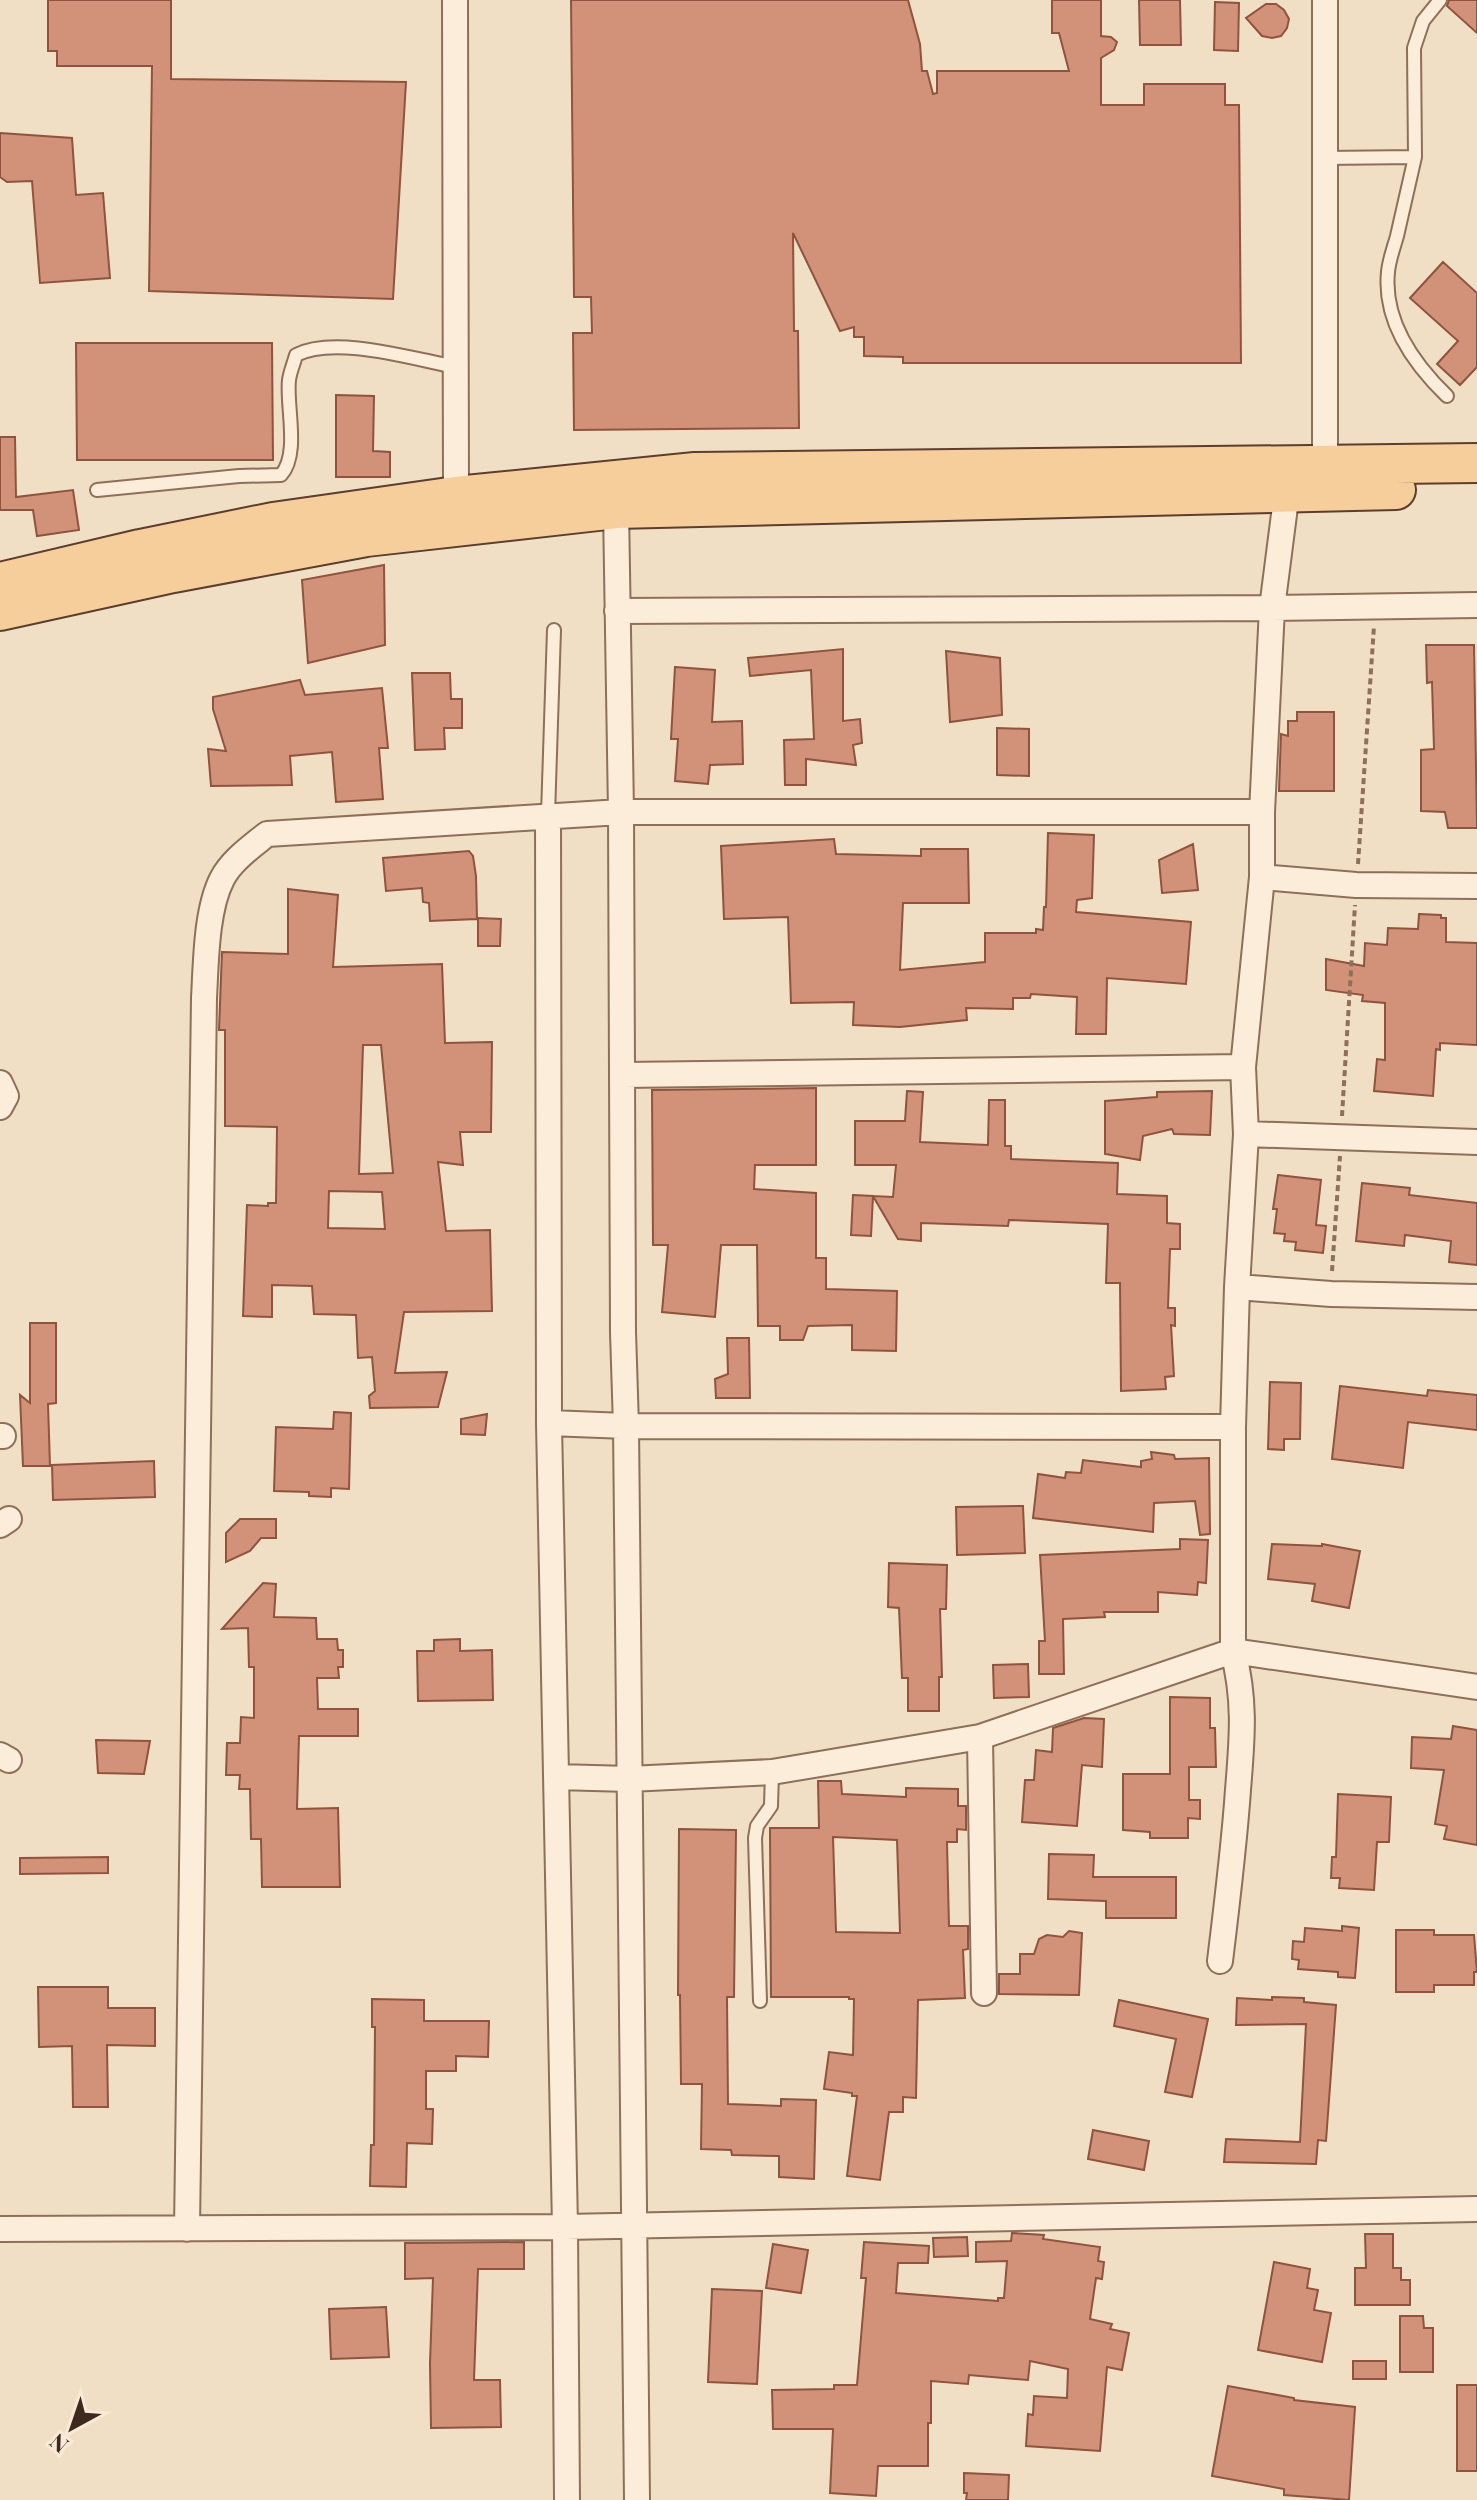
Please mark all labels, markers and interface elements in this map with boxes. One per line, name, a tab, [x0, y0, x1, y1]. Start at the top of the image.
north arrow	[32, 2388, 112, 2468]
text: N	[43, 2427, 74, 2461]

